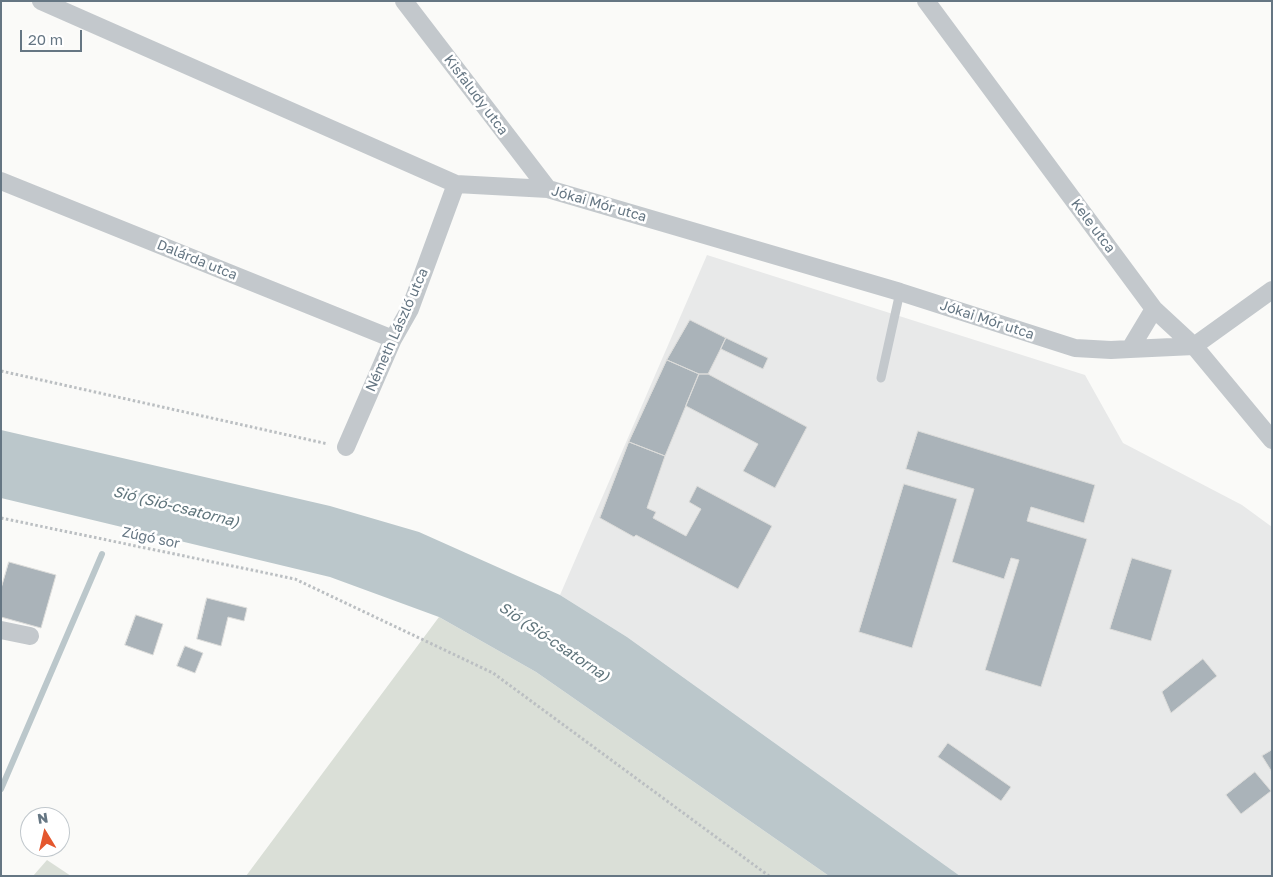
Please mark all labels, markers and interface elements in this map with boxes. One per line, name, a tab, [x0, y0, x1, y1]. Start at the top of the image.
scale bar	[22, 20, 85, 52]
text: 20 m	[28, 30, 63, 48]
street label: Kisfaludy utca	[440, 52, 512, 138]
street label: Jókai Mór utca	[550, 182, 648, 226]
street label: Kele utca	[1067, 196, 1119, 256]
street label: Dalárda utca	[154, 236, 240, 284]
street label: Németh László utca	[362, 266, 432, 394]
street label: Jókai Mór utca	[938, 297, 1036, 343]
water label: Sió (Sió-csatorna)	[111, 483, 241, 531]
street label: Zúgó sor	[121, 524, 181, 552]
water label: Sió (Sió-csatorna)	[495, 598, 613, 686]
north arrow	[20, 807, 70, 857]
text: N	[36, 808, 49, 827]

